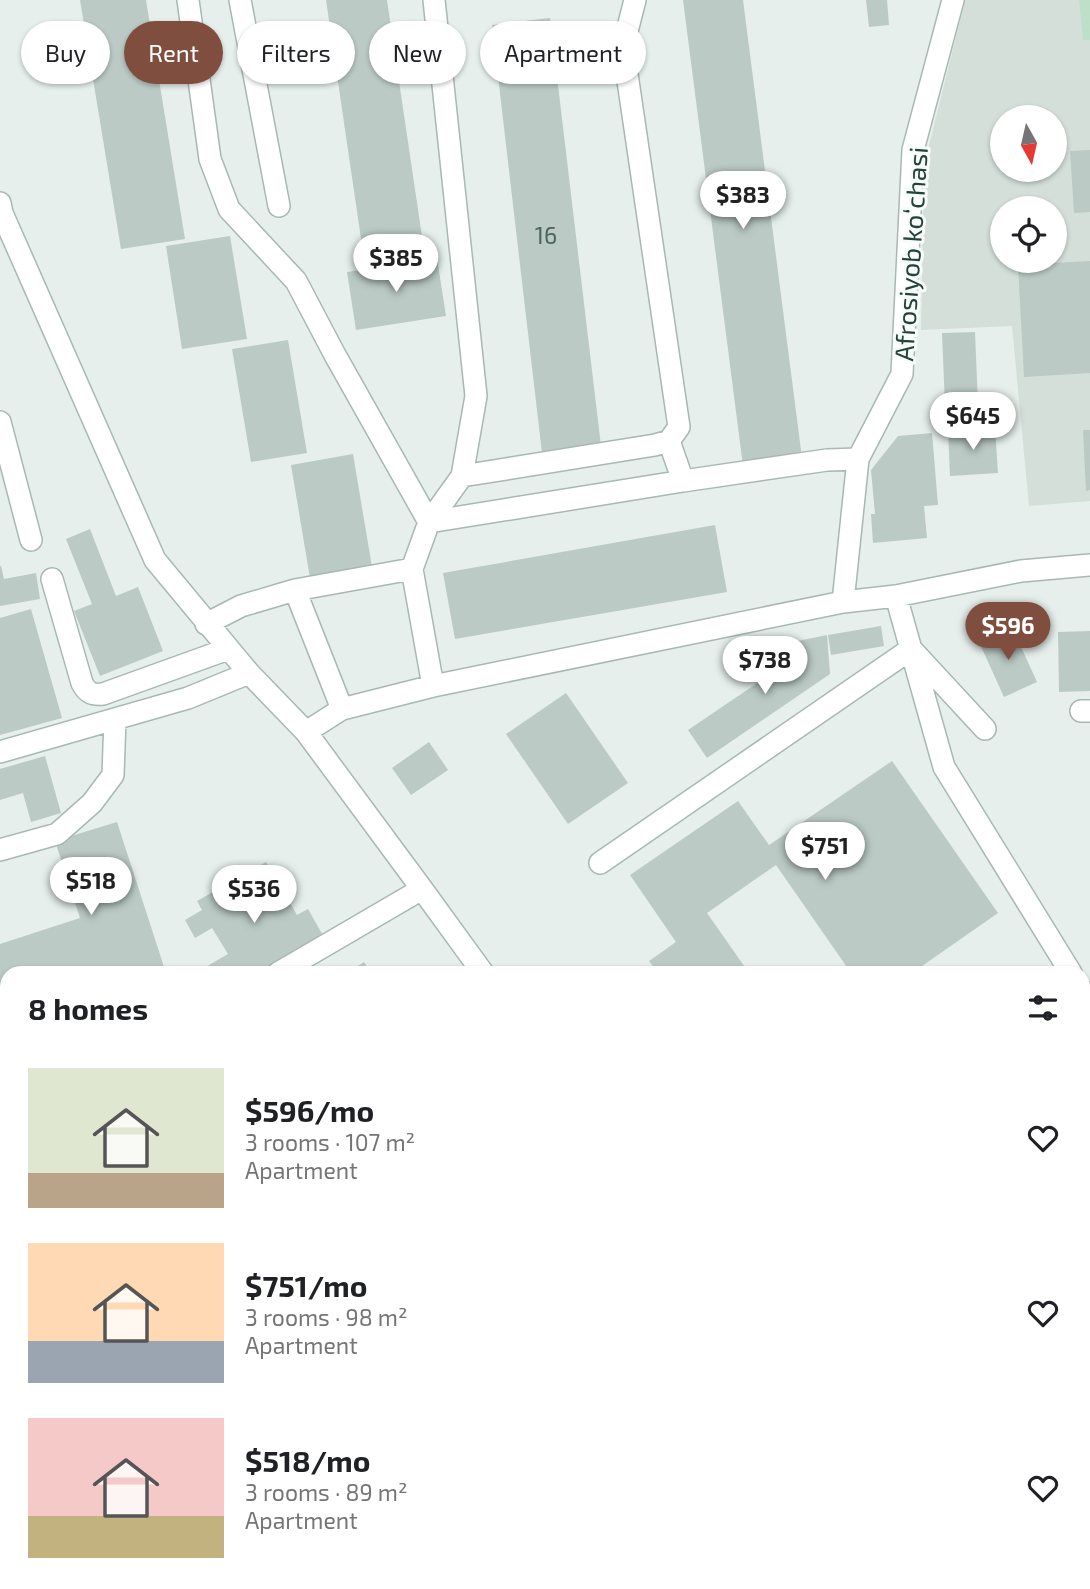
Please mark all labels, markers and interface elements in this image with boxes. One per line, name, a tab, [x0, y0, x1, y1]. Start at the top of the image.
chip: Buy	[21, 21, 110, 84]
chip: Rent	[124, 21, 223, 84]
chip: Filters	[237, 21, 355, 84]
chip: New	[369, 21, 466, 84]
chip: Apartment	[480, 21, 646, 84]
north arrow	[990, 105, 1068, 182]
map controls	[990, 105, 1067, 273]
street label: Afrosiyob koʻchasi	[887, 146, 933, 362]
pin: $383	[702, 172, 784, 231]
text: $383	[716, 180, 770, 208]
button: locate	[990, 196, 1067, 273]
house number: 16	[535, 221, 557, 249]
pin: $385	[355, 234, 437, 294]
text: $385	[369, 243, 423, 271]
pin: $645	[932, 392, 1014, 452]
text: $645	[946, 401, 1000, 429]
pin: $596	[967, 602, 1049, 662]
text: $596	[981, 611, 1035, 639]
pin: $738	[724, 636, 806, 696]
text: $738	[739, 645, 791, 673]
pin: $751	[784, 822, 866, 882]
text: $751	[801, 831, 849, 859]
pin: $518	[50, 858, 132, 917]
text: $518	[66, 866, 116, 894]
pin: $536	[213, 866, 295, 925]
text: $536	[228, 874, 280, 902]
icon: filters	[1024, 989, 1062, 1027]
text: 8 homes	[28, 990, 148, 1026]
text: $596/mo	[245, 1092, 374, 1128]
icon: home	[84, 1096, 168, 1180]
icon: heart	[1024, 1119, 1062, 1157]
text: 3 rooms · 107 m²	[245, 1128, 415, 1156]
text: Apartment	[245, 1156, 358, 1184]
text: $751/mo	[245, 1267, 368, 1303]
icon: home	[84, 1271, 168, 1355]
icon: heart	[1024, 1294, 1062, 1332]
text: 3 rooms · 98 m²	[245, 1303, 407, 1331]
text: Apartment	[245, 1331, 358, 1359]
text: $518/mo	[245, 1442, 370, 1478]
icon: home	[84, 1446, 168, 1530]
icon: heart	[1024, 1469, 1062, 1507]
text: 3 rooms · 89 m²	[245, 1478, 407, 1506]
text: Apartment	[245, 1506, 358, 1534]

